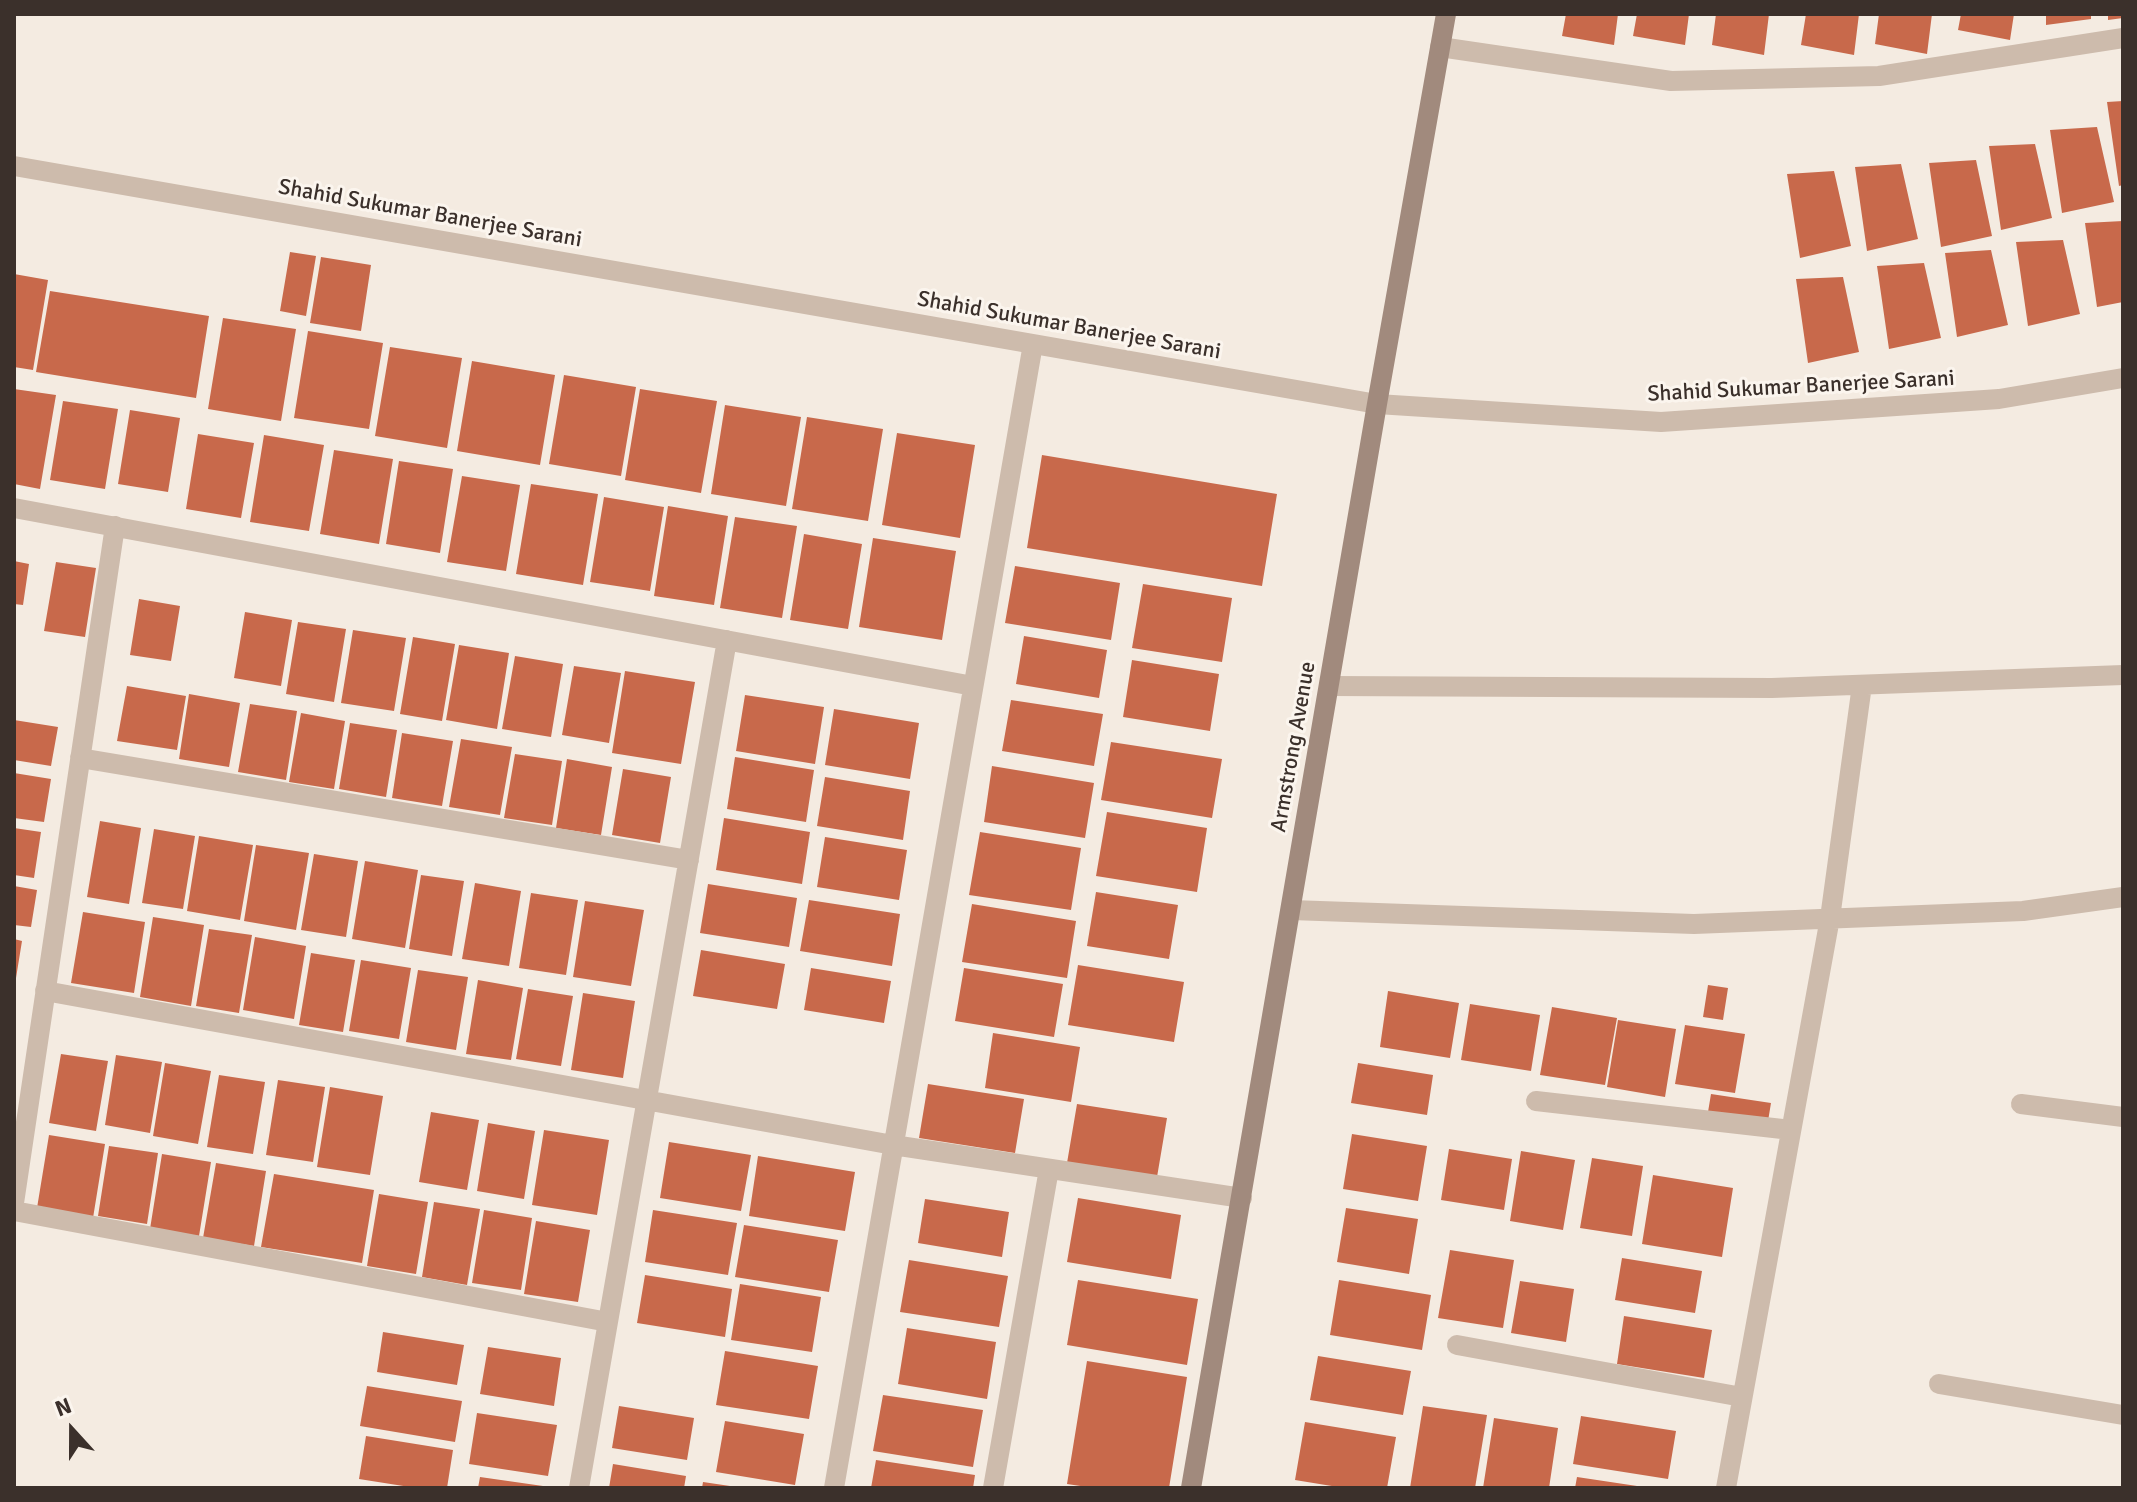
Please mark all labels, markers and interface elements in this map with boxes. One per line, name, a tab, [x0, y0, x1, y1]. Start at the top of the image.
street label: Shahid Sukumar Banerjee Sarani	[276, 174, 584, 254]
street label: Shahid Sukumar Banerjee Sarani	[915, 286, 1223, 366]
street label: Shahid Sukumar Banerjee Sarani	[1647, 366, 1955, 408]
street label: Armstrong Avenue	[1266, 660, 1322, 834]
north arrow	[32, 1390, 112, 1470]
text: N	[51, 1392, 75, 1422]

